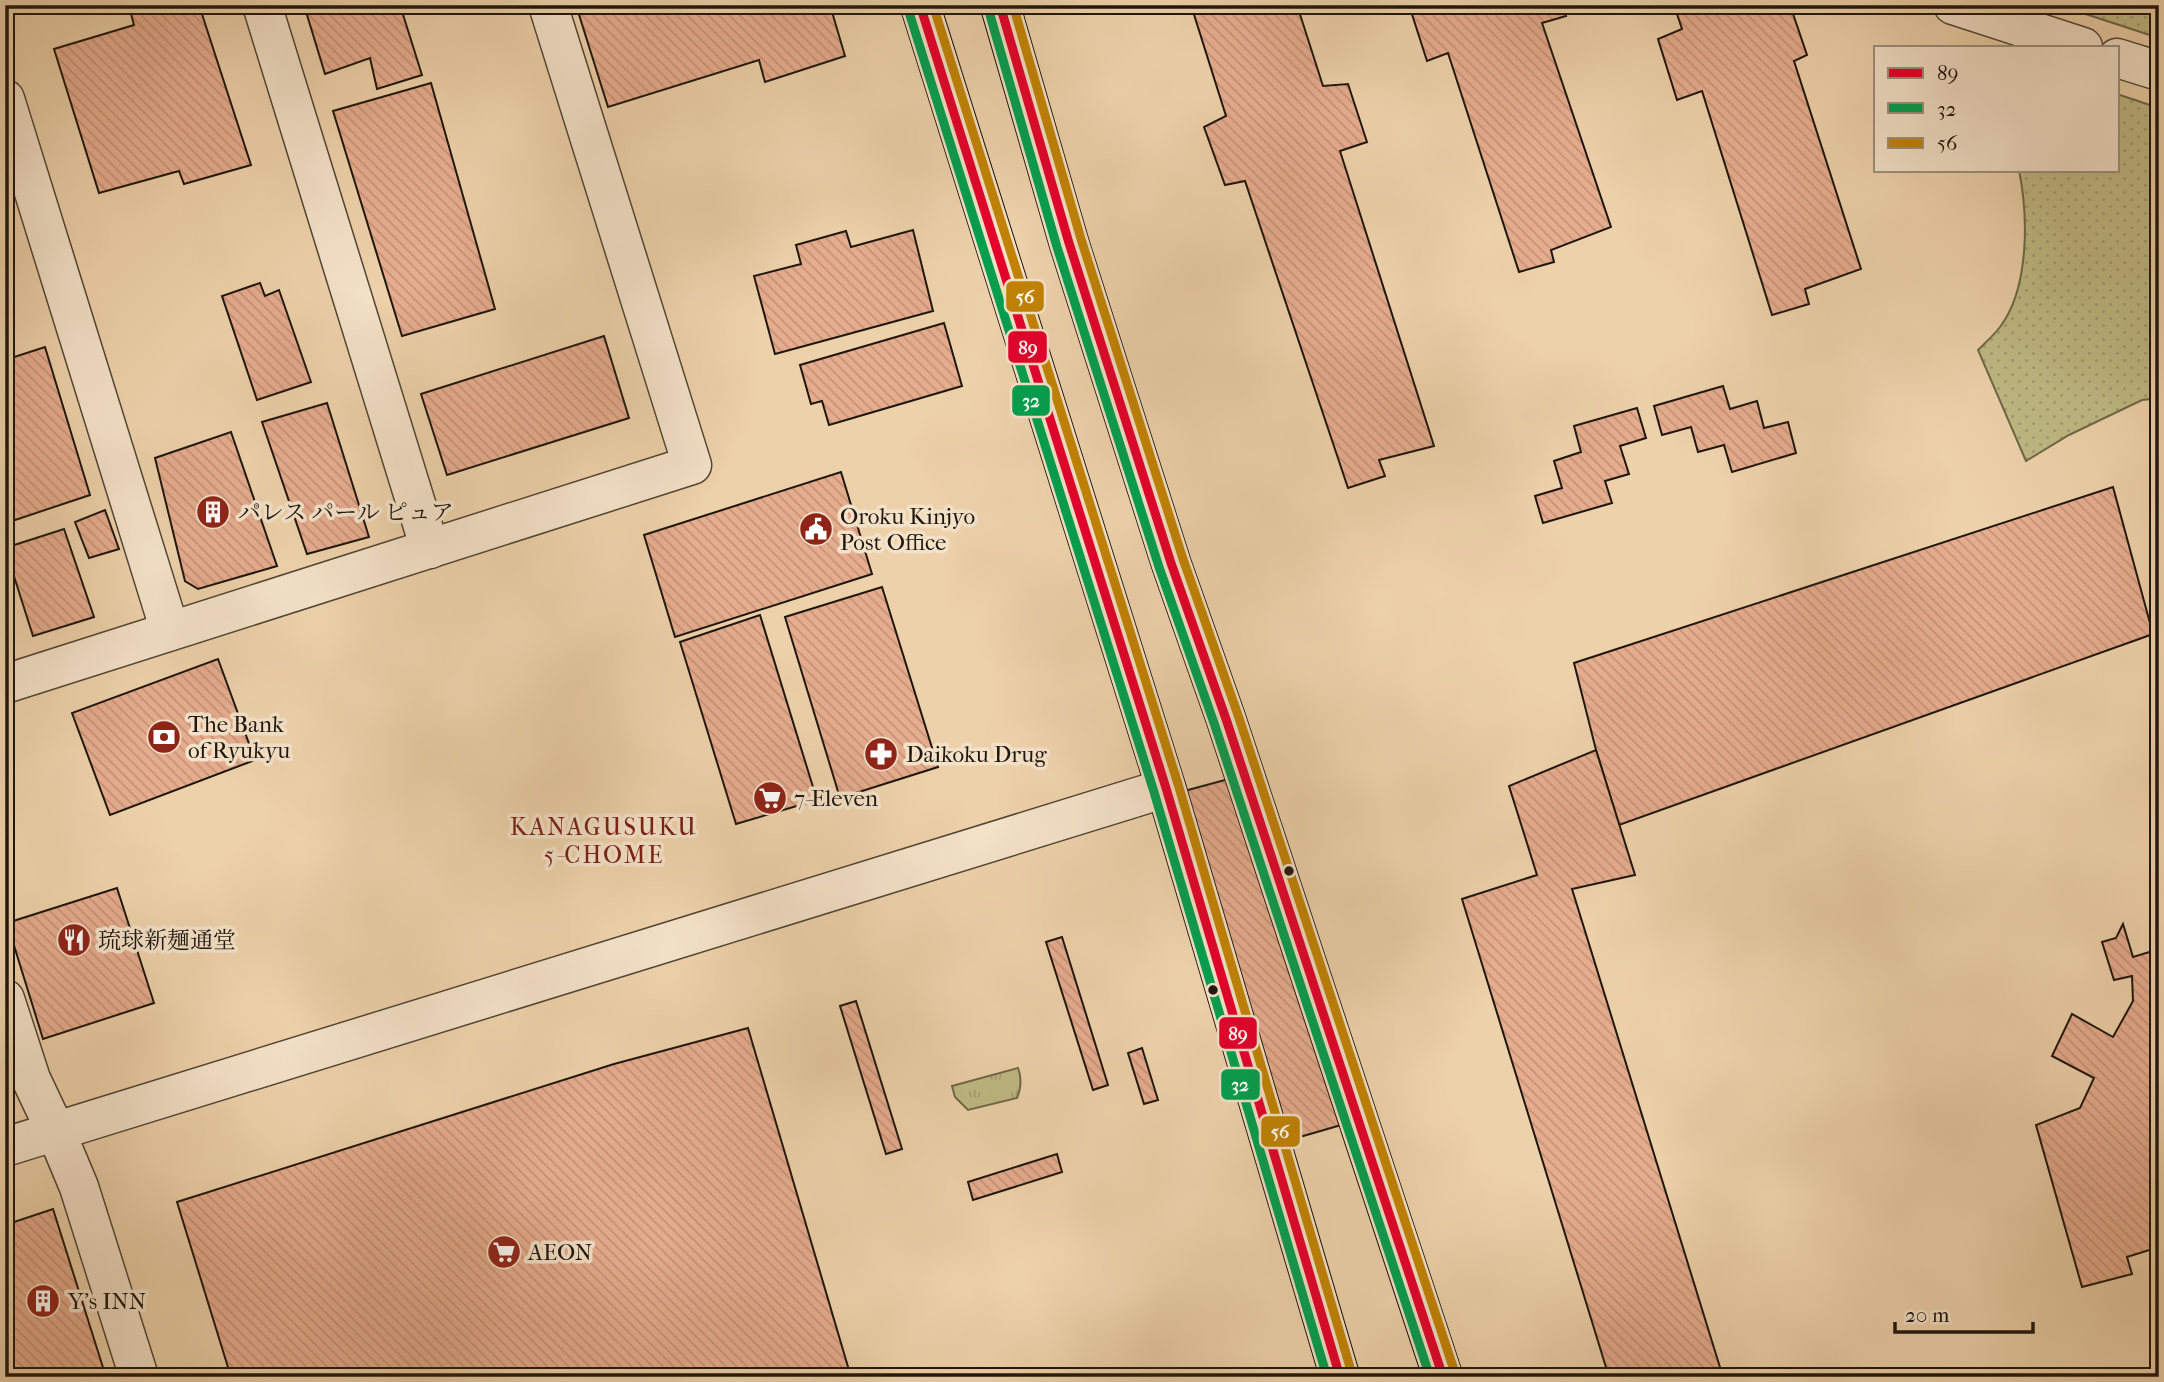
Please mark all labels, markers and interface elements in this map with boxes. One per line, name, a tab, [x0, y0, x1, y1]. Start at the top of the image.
legend	[1874, 46, 2118, 172]
text: 89	[1937, 61, 1959, 85]
text: 32	[1937, 97, 1957, 121]
text: 56	[1937, 131, 1958, 155]
line badge: 56	[1005, 280, 1045, 313]
text: 56	[1016, 286, 1035, 308]
line badge: 89	[1007, 330, 1048, 364]
text: 89	[1018, 337, 1038, 359]
line badge: 32	[1011, 384, 1051, 417]
text: 32	[1022, 390, 1040, 412]
building icon: パレス パール ピュア	[194, 493, 232, 531]
place label: パレス パール ピュア	[238, 499, 454, 526]
place label: Oroku Kinjyo Post Office	[840, 503, 975, 556]
public building icon: Oroku Kinjyo Post Office	[797, 510, 835, 548]
place label: The Bank of Ryukyu	[188, 711, 290, 764]
bank icon: The Bank of Ryukyu	[145, 718, 183, 756]
pharmacy icon: Daikoku Drug	[862, 735, 900, 773]
place label: Daikoku Drug	[906, 741, 1047, 768]
supermarket icon: 7-Eleven	[751, 779, 789, 817]
place label: 7-Eleven	[794, 785, 879, 812]
district label: KANAGUSUKU 5-CHOME	[510, 813, 698, 869]
unlabelled marker	[1282, 864, 1296, 878]
restaurant icon: 琉球新麺通堂	[55, 921, 93, 959]
place label: 琉球新麺通堂	[98, 927, 236, 954]
unlabelled marker	[1206, 983, 1220, 997]
line badge: 89	[1218, 1016, 1258, 1050]
text: 89	[1228, 1023, 1248, 1045]
line badge: 32	[1220, 1068, 1261, 1101]
text: 32	[1231, 1074, 1249, 1096]
line badge: 56	[1260, 1115, 1301, 1148]
text: 56	[1271, 1121, 1290, 1143]
supermarket icon: AEON	[485, 1233, 523, 1271]
place label: AEON	[527, 1239, 592, 1266]
building icon: Y's INN	[24, 1282, 62, 1320]
place label: Y's INN	[67, 1288, 146, 1315]
scale bar	[1895, 1291, 2033, 1335]
text: 20 m	[1905, 1303, 1950, 1327]

